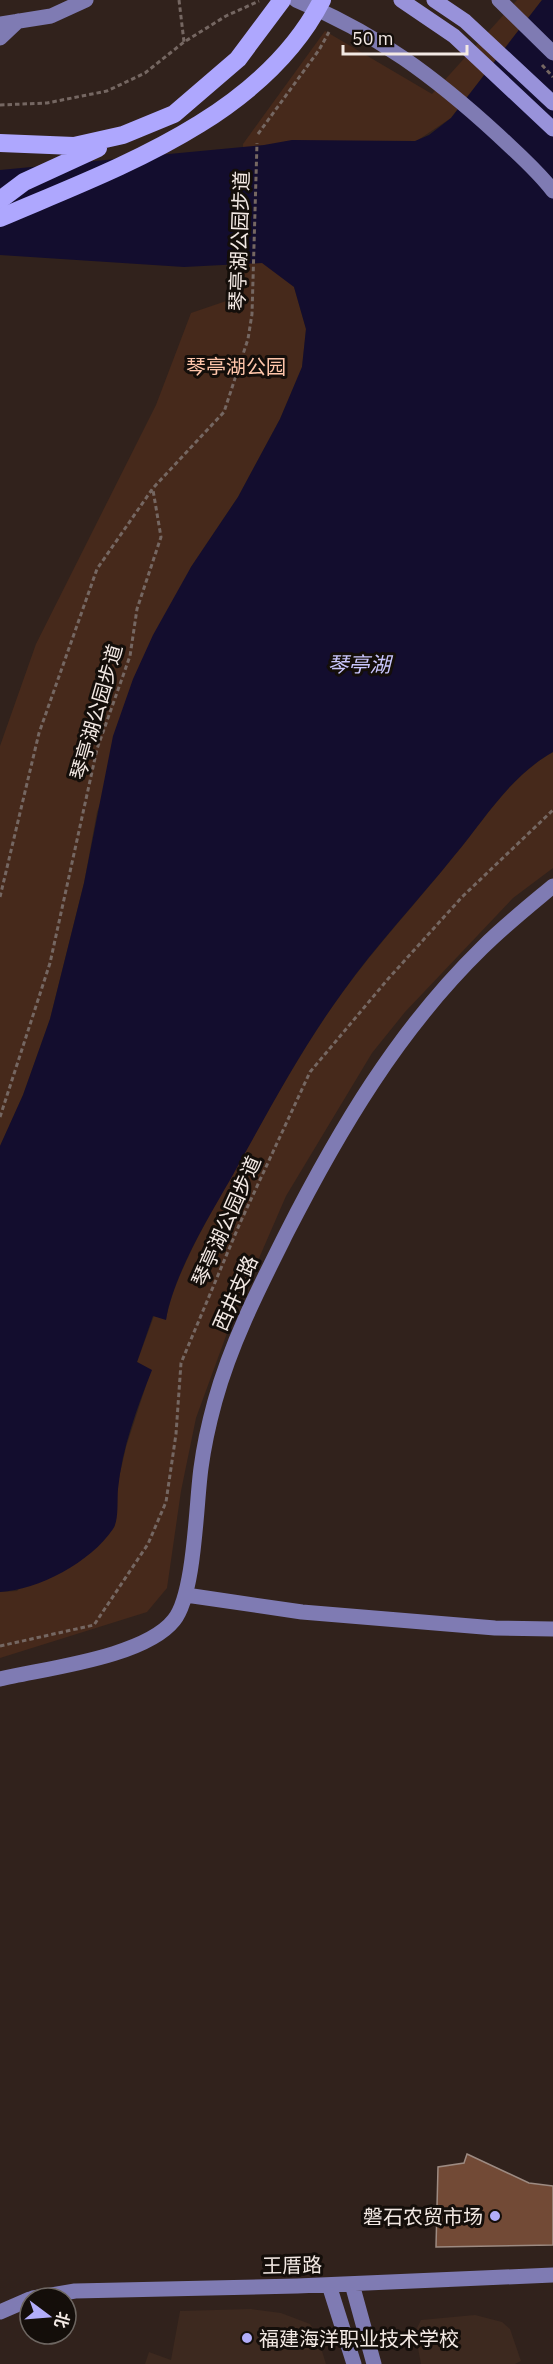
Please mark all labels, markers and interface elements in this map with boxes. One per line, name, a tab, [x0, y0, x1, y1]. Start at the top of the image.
scale bar	[343, 18, 468, 56]
text: 50 m	[352, 27, 394, 50]
street label: 琴亭湖公园步道	[223, 171, 255, 311]
park label: 琴亭湖公园	[186, 353, 286, 380]
street label: 琴亭湖公园步道	[64, 641, 128, 783]
water label: 琴亭湖	[328, 650, 393, 678]
street label: 琴亭湖公园步道	[185, 1152, 267, 1290]
street label: 西井支路	[206, 1251, 264, 1335]
place label: 磐石农贸市场	[363, 2203, 483, 2230]
marker: 磐石农贸市场	[488, 2209, 502, 2223]
street label: 王厝路	[262, 2251, 322, 2279]
north arrow	[18, 2286, 78, 2346]
text: 北	[51, 2310, 74, 2331]
place label: 福建海洋职业技术学校	[259, 2325, 459, 2352]
marker: 福建海洋职业技术学校	[240, 2331, 254, 2345]

